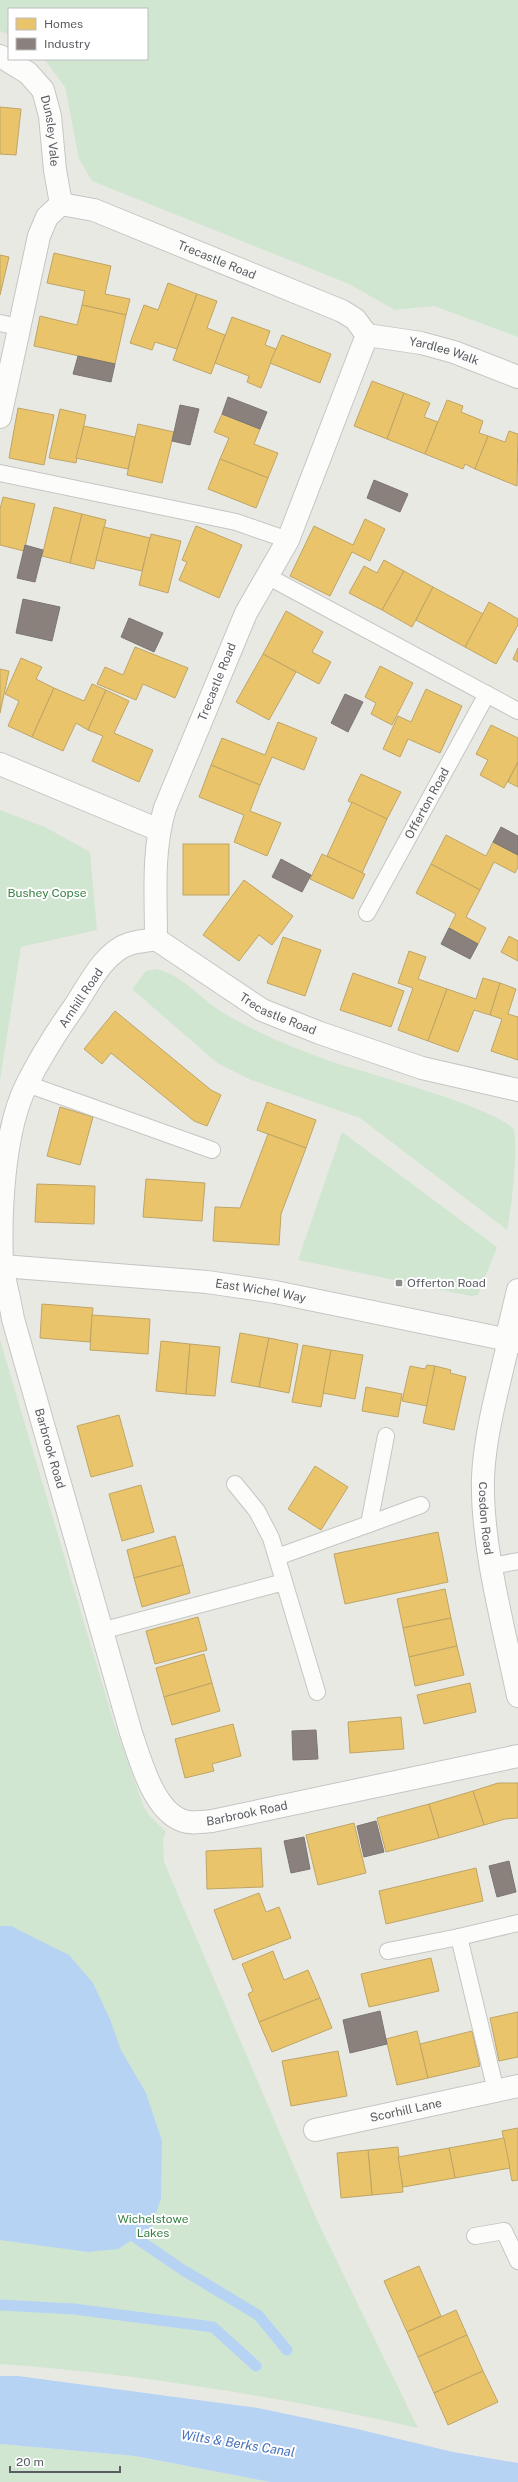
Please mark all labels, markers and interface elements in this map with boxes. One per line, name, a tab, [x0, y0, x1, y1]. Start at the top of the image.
legend	[8, 8, 148, 60]
text: Homes	[44, 17, 83, 31]
text: Industry	[44, 37, 91, 51]
street label: Dunsley Vale	[38, 94, 62, 167]
street label: Trecastle Road	[176, 238, 258, 282]
street label: Yardlee Walk	[408, 334, 481, 368]
street label: Trecastle Road	[195, 641, 239, 723]
street label: Offerton Road	[402, 765, 452, 841]
park label: Bushey Copse	[7, 886, 87, 900]
street label: Arnhill Road	[56, 966, 106, 1030]
street label: Trecastle Road	[237, 990, 318, 1038]
street label: East Wichel Way	[214, 1276, 308, 1305]
place label: Offerton Road	[407, 1276, 486, 1290]
marker: Offerton Road	[394, 1278, 404, 1288]
street label: Barbrook Road	[32, 1407, 68, 1490]
street label: Cosdon Road	[476, 1482, 496, 1556]
street label: Barbrook Road	[206, 1798, 289, 1829]
street label: Scorhill Lane	[369, 2096, 443, 2125]
park label: Wichelstowe Lakes	[117, 2212, 189, 2240]
water label: Wilts & Berks Canal	[180, 2427, 296, 2460]
scale bar	[10, 2448, 120, 2474]
text: 20 m	[16, 2455, 44, 2469]

